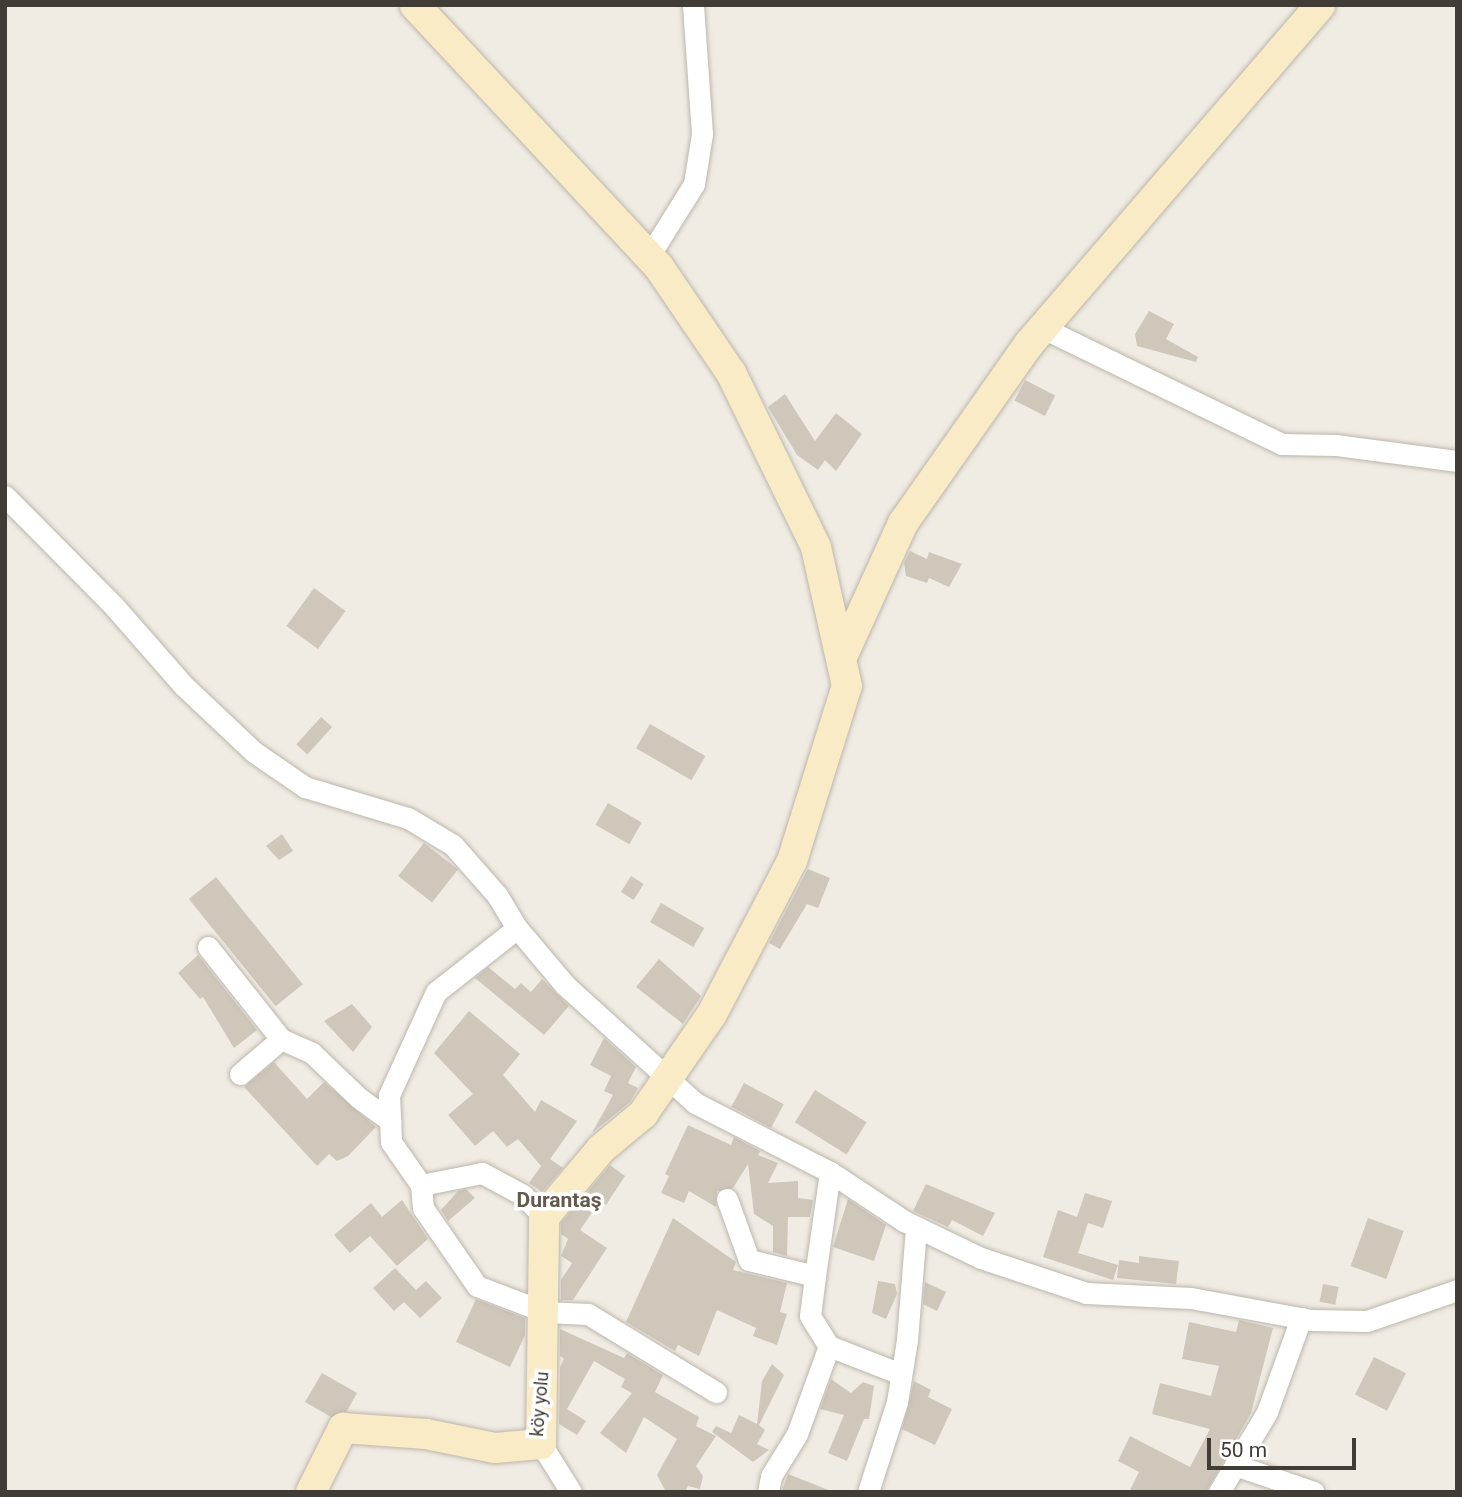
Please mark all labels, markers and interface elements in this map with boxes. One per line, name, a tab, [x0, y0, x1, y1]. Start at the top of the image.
district label: Durantaş	[517, 1187, 601, 1213]
street label: köy yolu	[526, 1371, 554, 1437]
scale bar	[1210, 1424, 1359, 1468]
text: 50 m	[1220, 1438, 1267, 1462]

